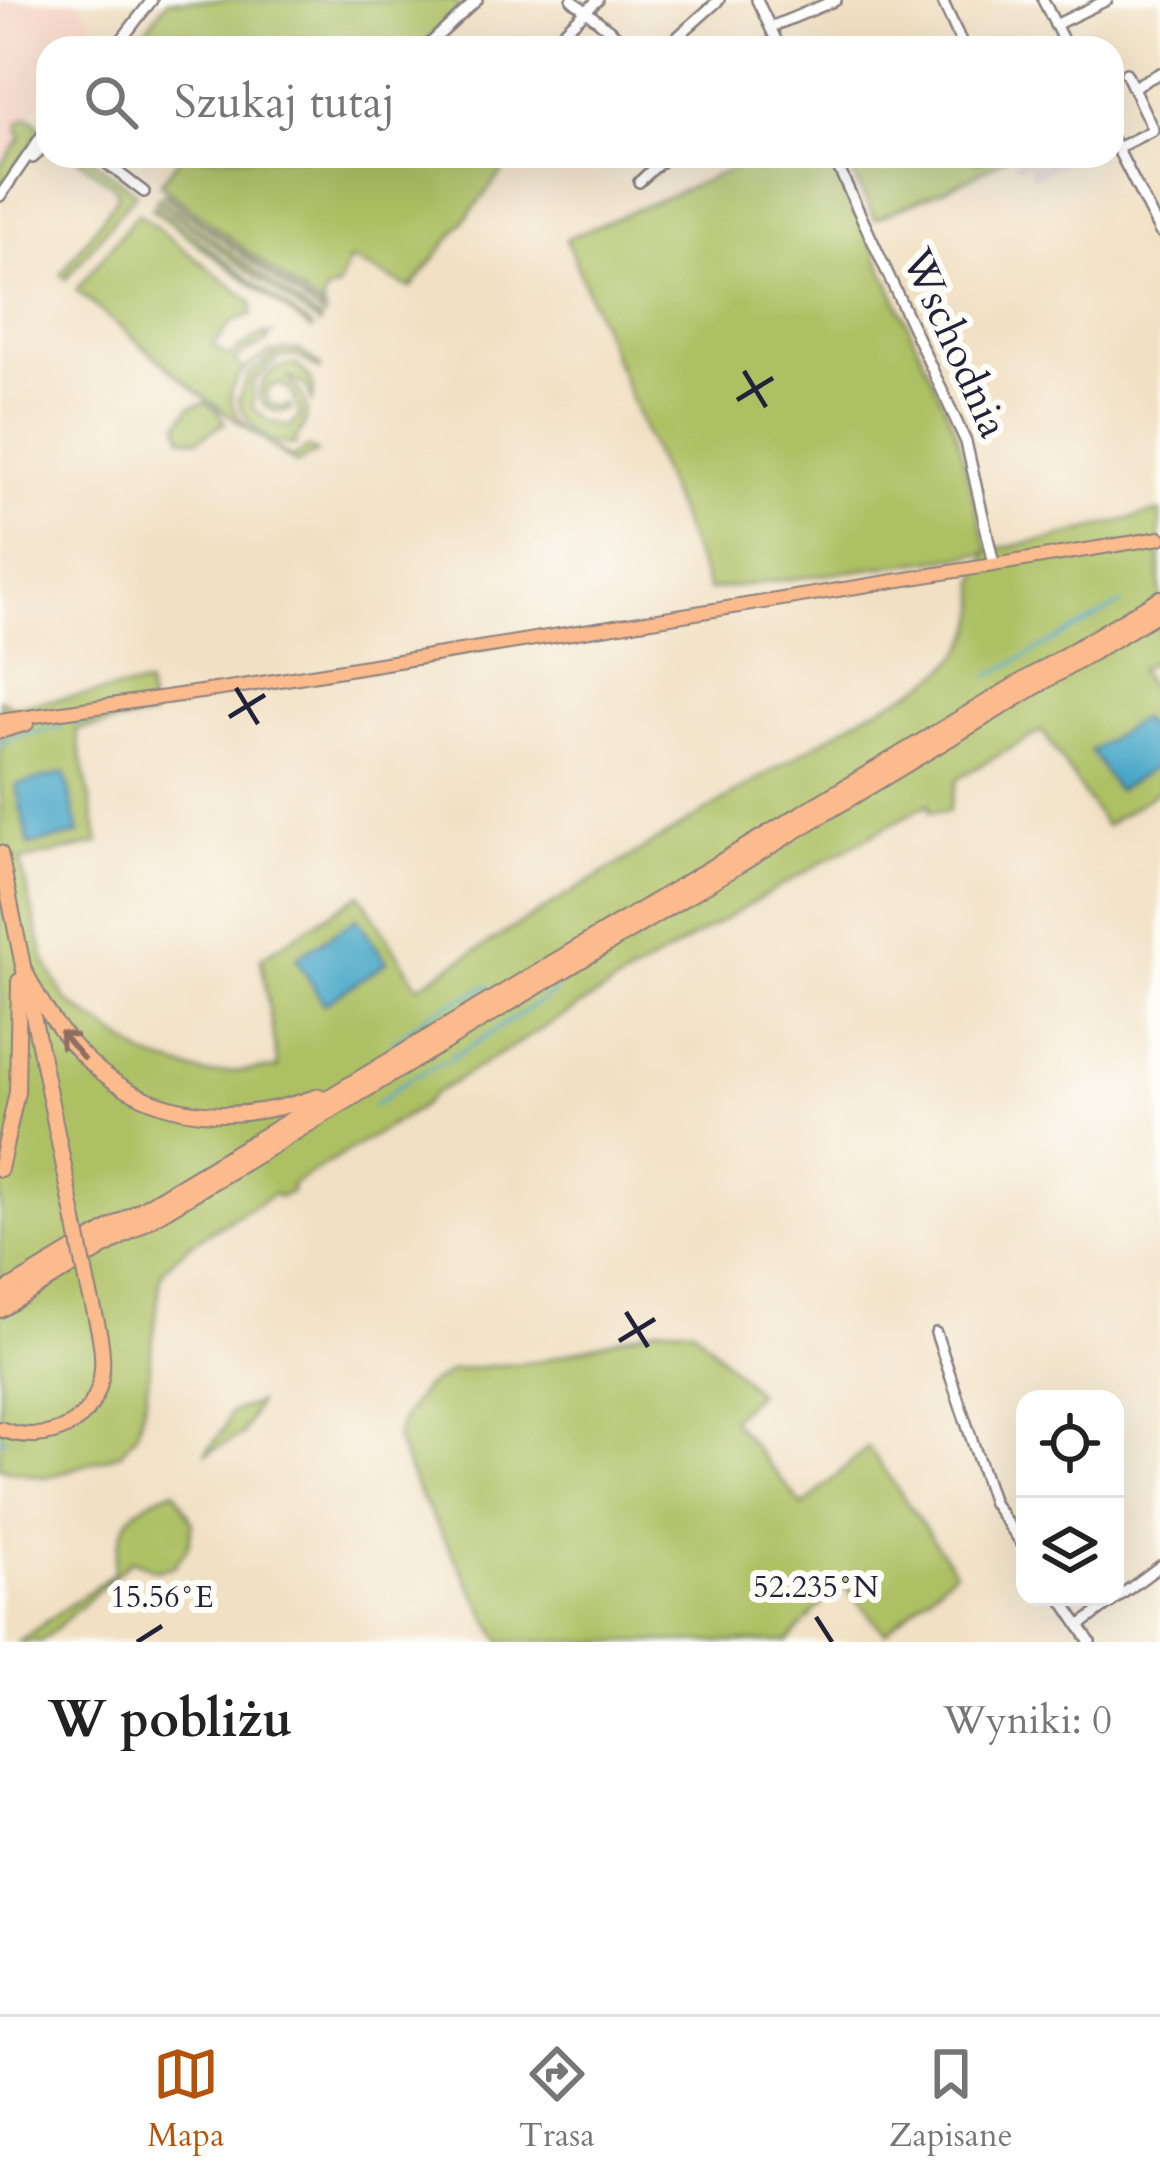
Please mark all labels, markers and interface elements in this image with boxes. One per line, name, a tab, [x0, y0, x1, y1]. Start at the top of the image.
search box	[36, 36, 1124, 168]
icon: search	[78, 69, 144, 135]
text: Szukaj tutaj	[174, 72, 395, 133]
street label: Wschodnia	[888, 238, 1022, 447]
one-way arrow	[58, 1030, 86, 1061]
map controls	[1016, 1390, 1124, 1606]
button: locate	[1016, 1390, 1124, 1498]
button: layers	[1016, 1498, 1124, 1606]
text: 52.235°N	[753, 1567, 879, 1608]
text: 15.56°E	[111, 1577, 213, 1618]
text: W pobliżu	[48, 1685, 292, 1755]
text: Wyniki: 0	[943, 1694, 1112, 1747]
tab: Mapa	[147, 2041, 224, 2158]
tab: Trasa	[519, 2041, 595, 2158]
tab: Zapisane	[889, 2041, 1013, 2158]

